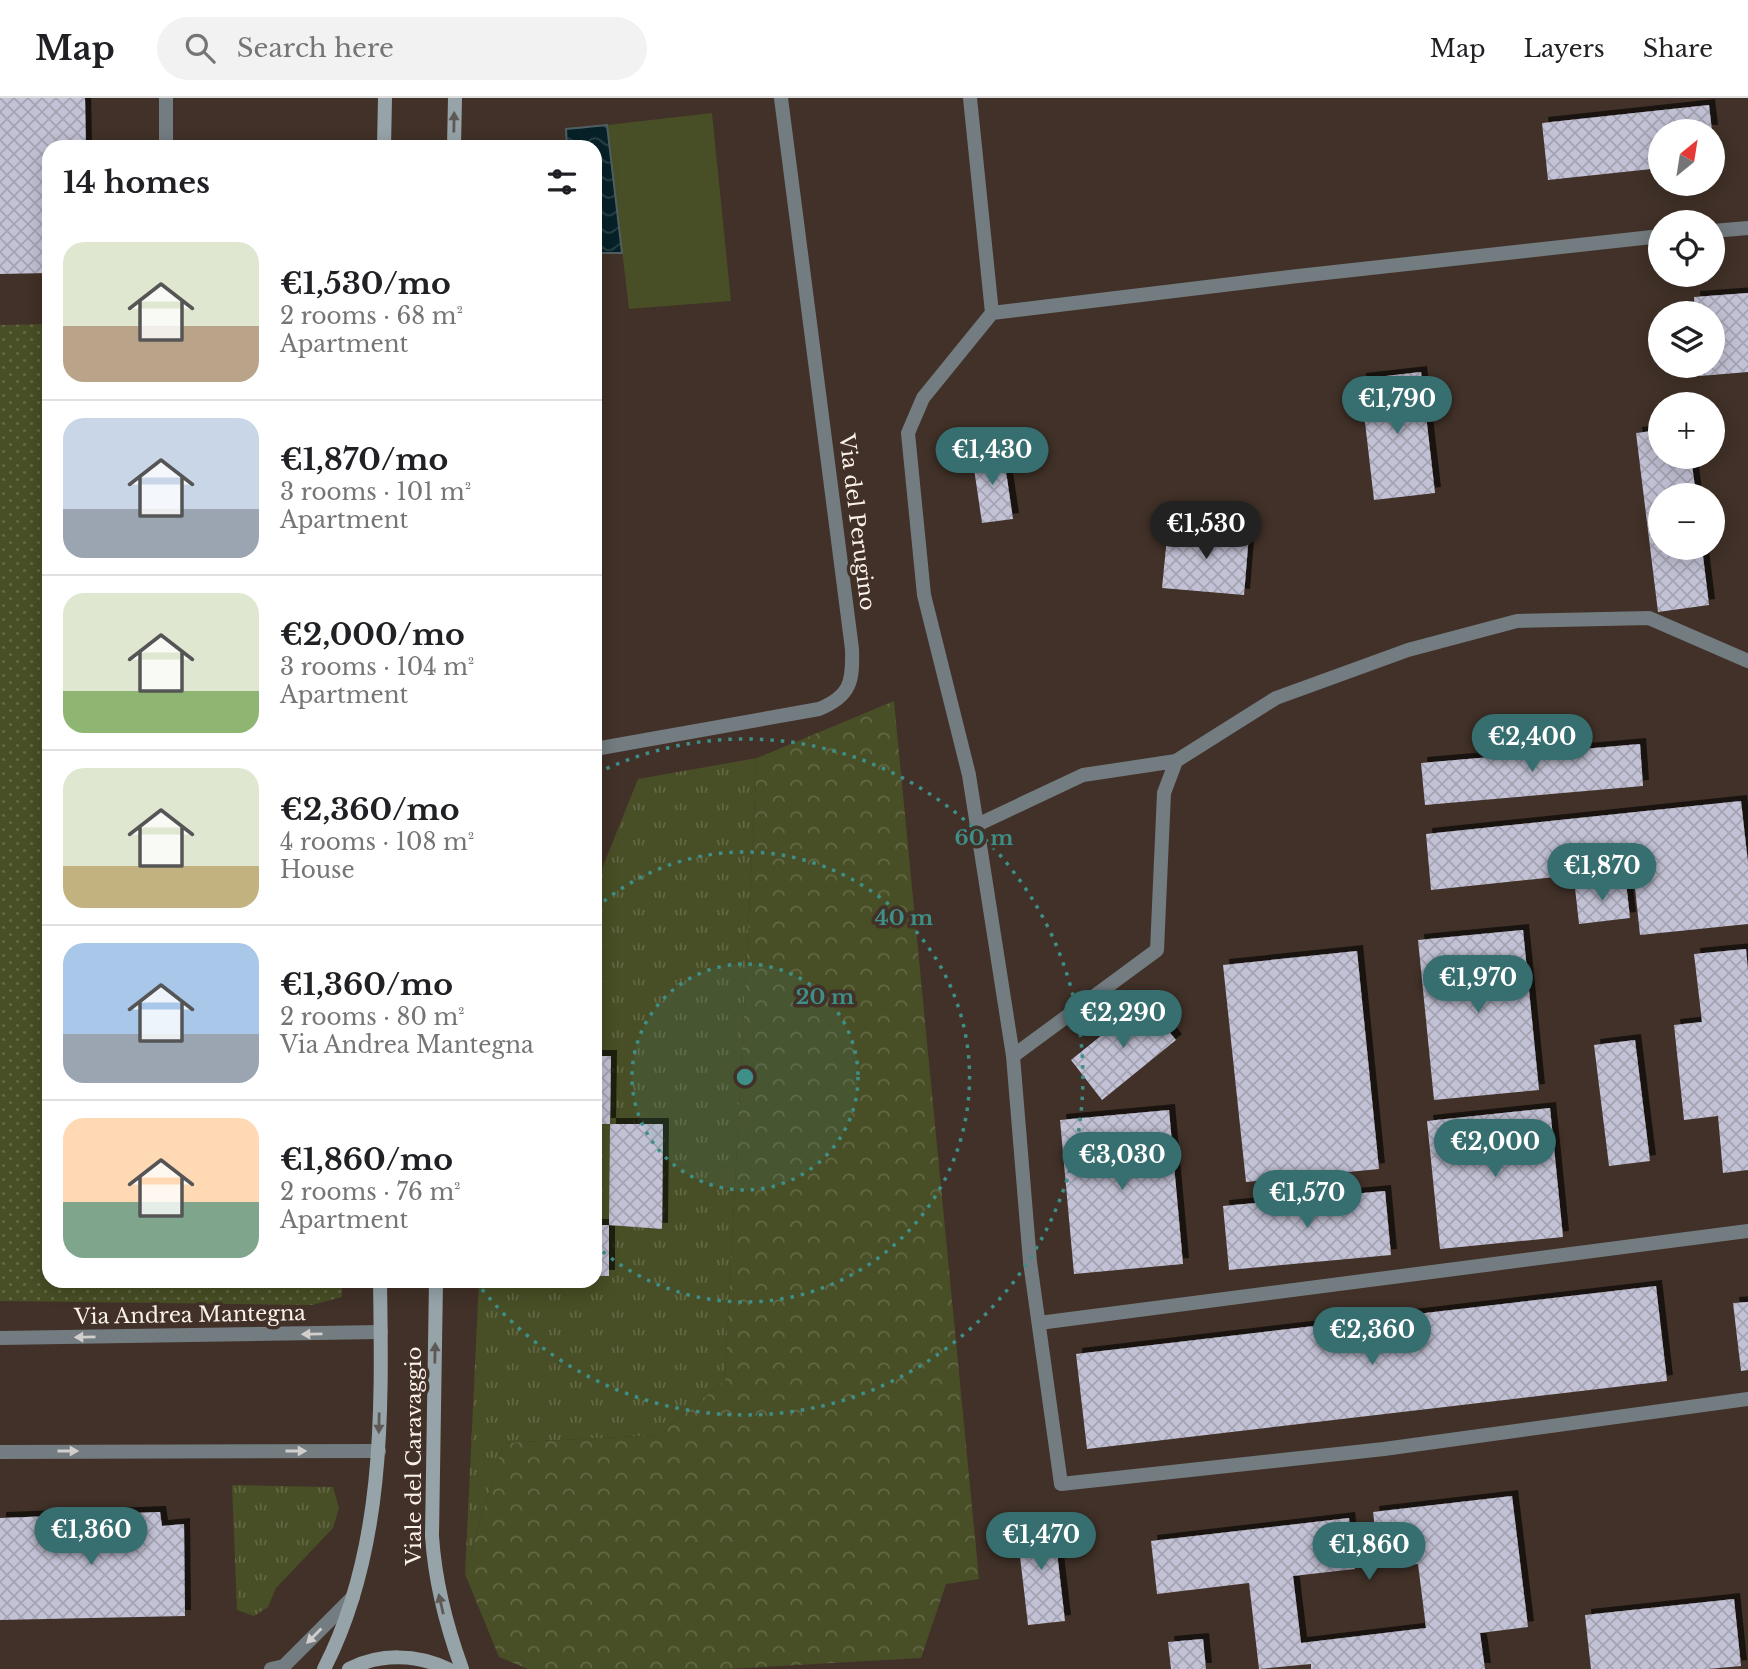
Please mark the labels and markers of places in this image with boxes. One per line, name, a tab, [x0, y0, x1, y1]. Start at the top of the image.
pin: €1,790	[1340, 376, 1454, 436]
pin: €1,430	[935, 428, 1049, 487]
pin: €1,530	[1149, 502, 1263, 561]
pin: €2,400	[1475, 714, 1589, 774]
pin: €1,870	[1545, 844, 1659, 903]
pin: €1,970	[1421, 956, 1535, 1015]
pin: €2,290	[1066, 990, 1180, 1050]
centre of rings	[733, 1065, 757, 1089]
pin: €2,000	[1438, 1119, 1552, 1179]
pin: €3,030	[1065, 1132, 1179, 1192]
pin: €1,570	[1250, 1170, 1364, 1230]
pin: €2,360	[1315, 1308, 1429, 1367]
pin: €1,360	[34, 1508, 148, 1567]
pin: €1,470	[984, 1512, 1098, 1572]
pin: €1,860	[1312, 1522, 1426, 1582]

